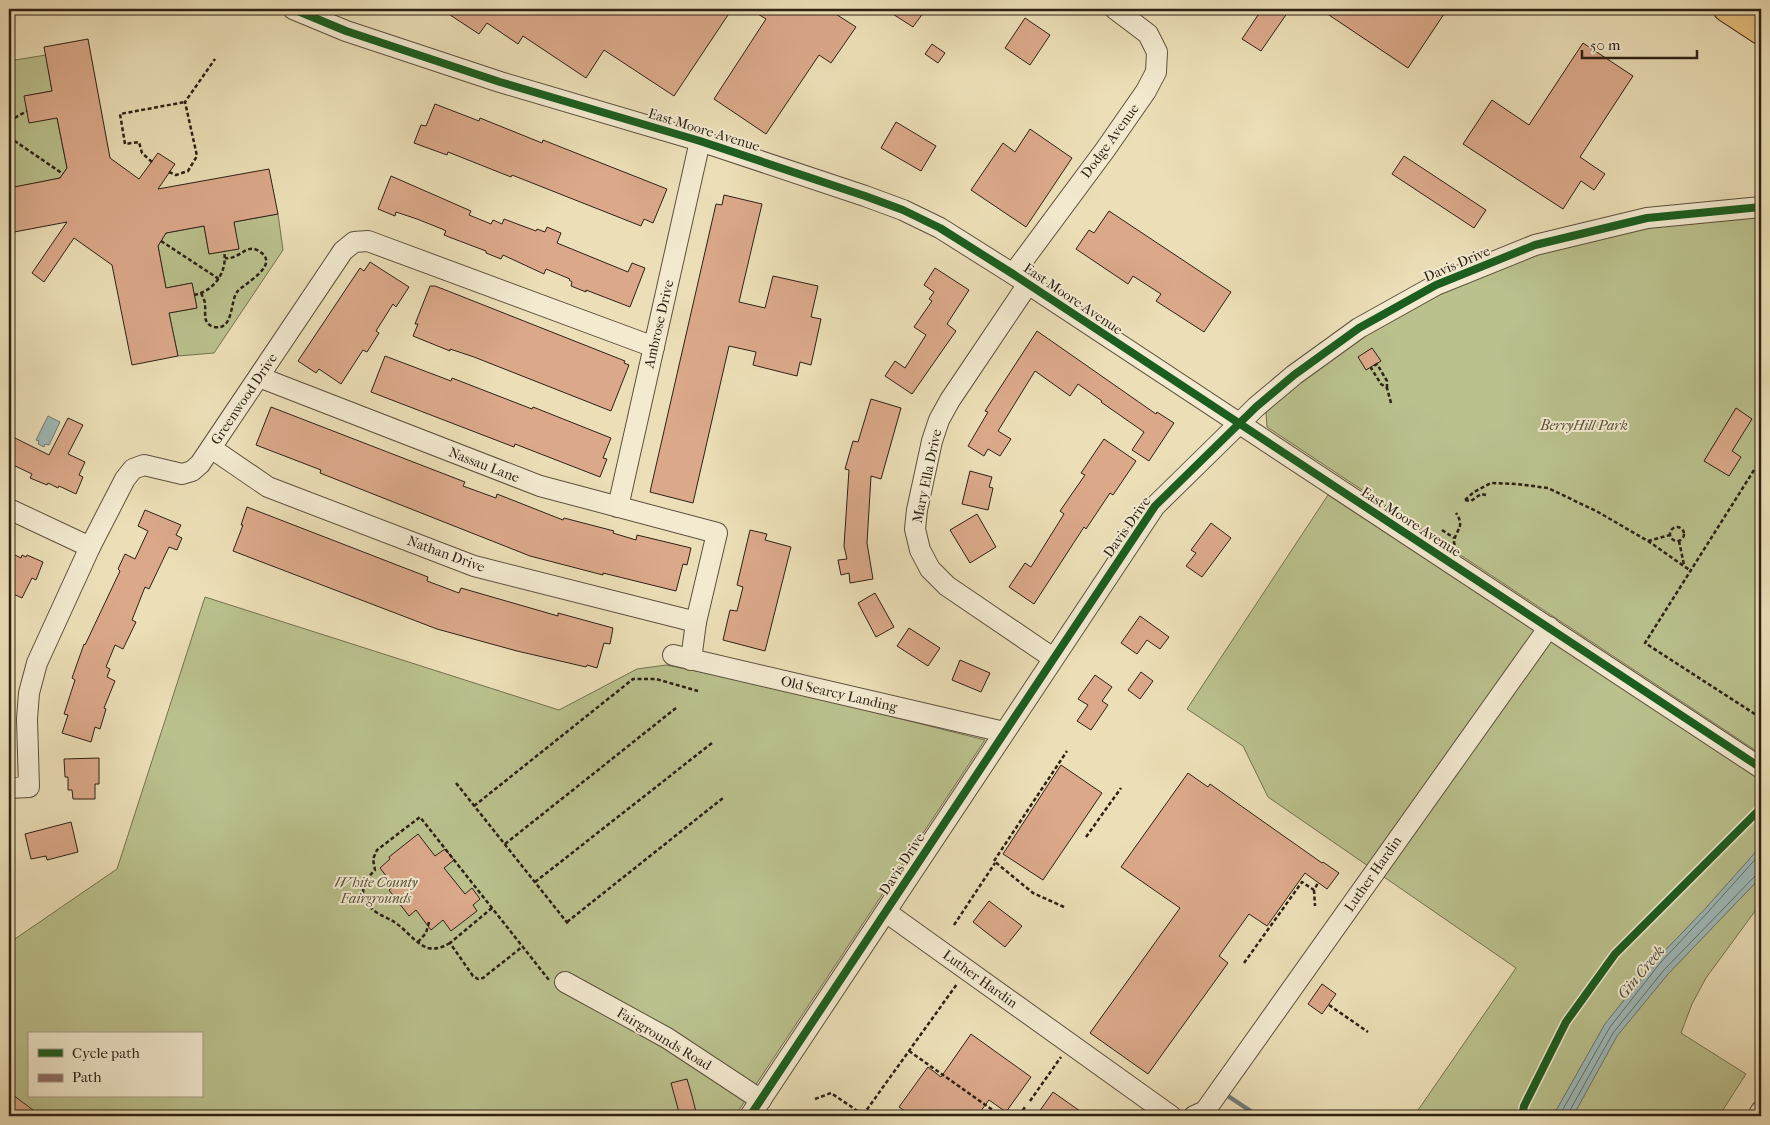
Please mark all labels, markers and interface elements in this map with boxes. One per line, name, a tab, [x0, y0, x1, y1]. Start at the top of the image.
scale bar	[1582, 28, 1698, 60]
text: 50 m	[1590, 36, 1621, 54]
street label: Dodge Avenue	[1077, 100, 1143, 182]
street label: East Moore Avenue	[646, 105, 762, 155]
street label: Davis Drive	[1421, 242, 1493, 286]
street label: East Moore Avenue	[1020, 260, 1126, 338]
street label: Ambrose Drive	[640, 278, 677, 371]
street label: Greenwood Drive	[207, 350, 281, 448]
park label: BerryHill Park	[1539, 417, 1628, 434]
street label: Mary Ella Drive	[909, 427, 945, 525]
street label: Nassau Lane	[446, 444, 522, 486]
street label: East Moore Avenue	[1358, 483, 1464, 561]
street label: Davis Drive	[1100, 493, 1154, 561]
street label: Nathan Drive	[405, 532, 487, 576]
street label: Old Searcy Landing	[779, 672, 899, 716]
street label: Davis Drive	[876, 830, 928, 898]
street label: Luther Hardin	[1341, 833, 1405, 915]
park label: White County Fairgrounds	[334, 874, 419, 907]
water label: Gin Creek	[1614, 942, 1669, 1002]
street label: Luther Hardin	[939, 946, 1021, 1012]
street label: Fairgrounds Road	[614, 1004, 715, 1074]
legend	[28, 1032, 202, 1098]
text: Cycle path	[72, 1044, 140, 1062]
text: Path	[72, 1068, 102, 1086]

